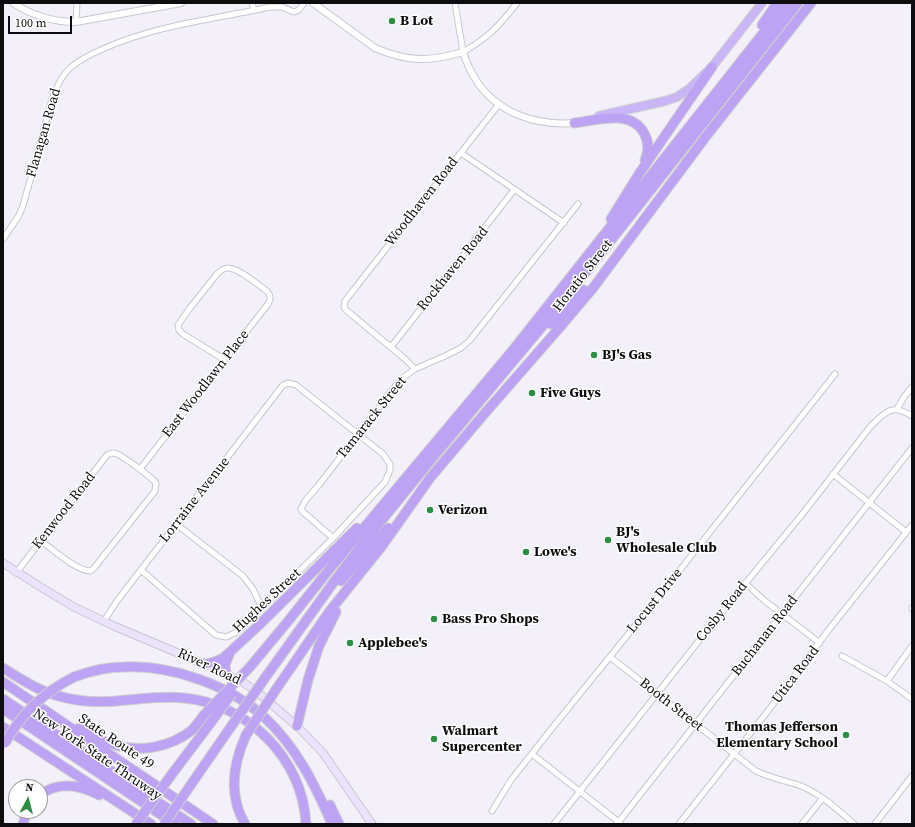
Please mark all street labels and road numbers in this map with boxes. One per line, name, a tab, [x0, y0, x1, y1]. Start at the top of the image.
street label: Flanagan Road	[23, 86, 65, 180]
street label: Woodhaven Road	[382, 154, 462, 250]
street label: Rockhaven Road	[414, 223, 492, 315]
street label: Horatio Street	[550, 236, 616, 316]
street label: East Woodlawn Place	[159, 327, 253, 441]
street label: Tamarack Street	[334, 373, 410, 463]
street label: Lorraine Avenue	[156, 454, 234, 546]
street label: Kenwood Road	[29, 469, 99, 553]
street label: Hughes Street	[229, 565, 305, 637]
street label: Locust Drive	[624, 565, 686, 637]
street label: Cosby Road	[693, 579, 751, 645]
street label: Buchanan Road	[728, 592, 802, 680]
street label: Utica Road	[769, 643, 823, 707]
street label: River Road	[175, 645, 243, 689]
street label: Booth Street	[636, 675, 706, 735]
street label: New York State Thruway	[29, 706, 165, 804]
street label: State Route 49	[75, 711, 157, 773]

